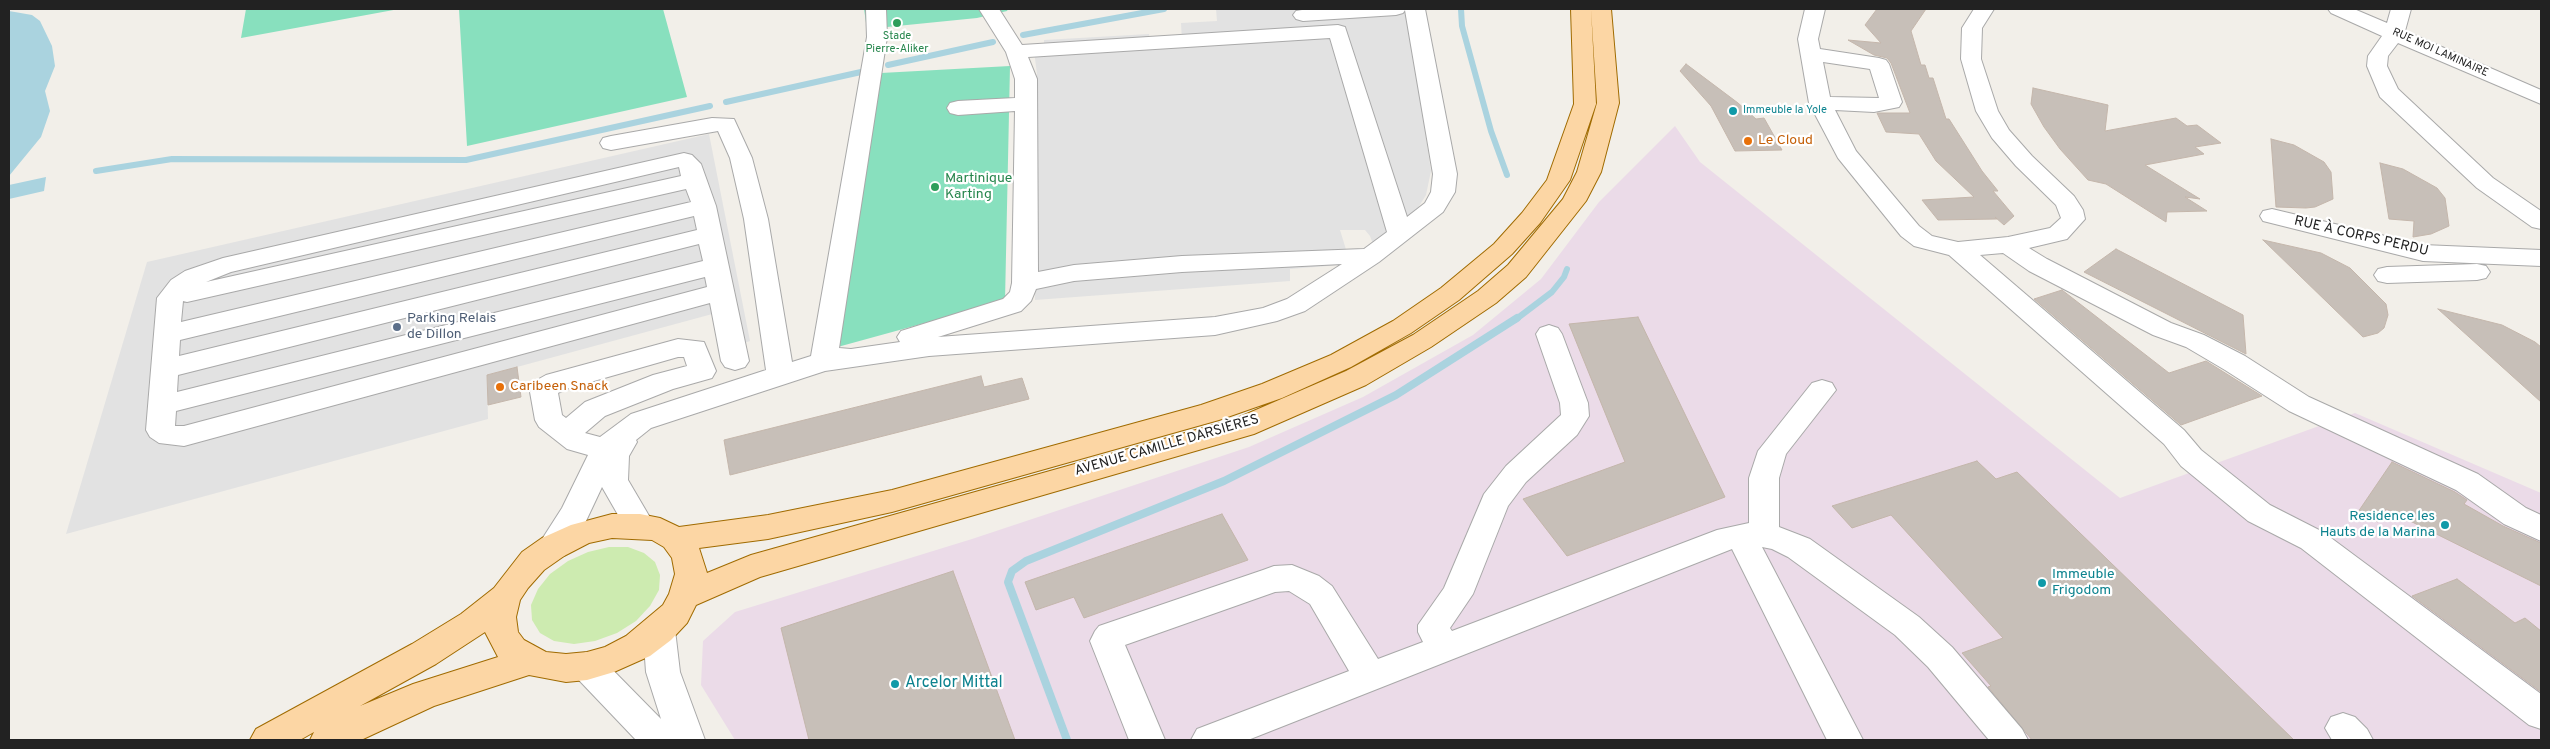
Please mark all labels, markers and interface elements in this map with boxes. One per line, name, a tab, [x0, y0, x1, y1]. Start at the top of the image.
marker: Stade Pierre-Aliker	[891, 17, 903, 29]
street label: RUE MOI LAMINAIRE	[2390, 26, 2490, 80]
place label: Stade Pierre-Aliker	[865, 30, 929, 56]
place label: Immeuble la Yole	[1743, 104, 1827, 118]
marker: Immeuble la Yole	[1727, 105, 1739, 117]
place label: Le Cloud	[1758, 133, 1813, 149]
marker: Le Cloud	[1742, 135, 1754, 147]
place label: Martinique Karting	[945, 171, 1012, 203]
marker: Martinique Karting	[929, 181, 941, 193]
street label: RUE À CORPS PERDU	[2292, 213, 2430, 261]
place label: Parking Relais de Dillon	[407, 311, 496, 344]
marker: Parking Relais de Dillon	[391, 321, 403, 333]
place label: Caribeen Snack	[510, 379, 609, 395]
marker: Caribeen Snack	[494, 381, 506, 393]
street label: AVENUE CAMILLE DARSIÈRES	[1073, 412, 1261, 480]
place label: Residence les Hauts de la Marina	[2320, 509, 2435, 542]
marker: Residence les Hauts de la Marina	[2439, 519, 2451, 531]
place label: Immeuble Frigodom	[2052, 567, 2115, 600]
marker: Immeuble Frigodom	[2036, 577, 2048, 589]
place label: Arcelor Mittal	[905, 674, 1003, 694]
marker: Arcelor Mittal	[889, 678, 901, 690]

